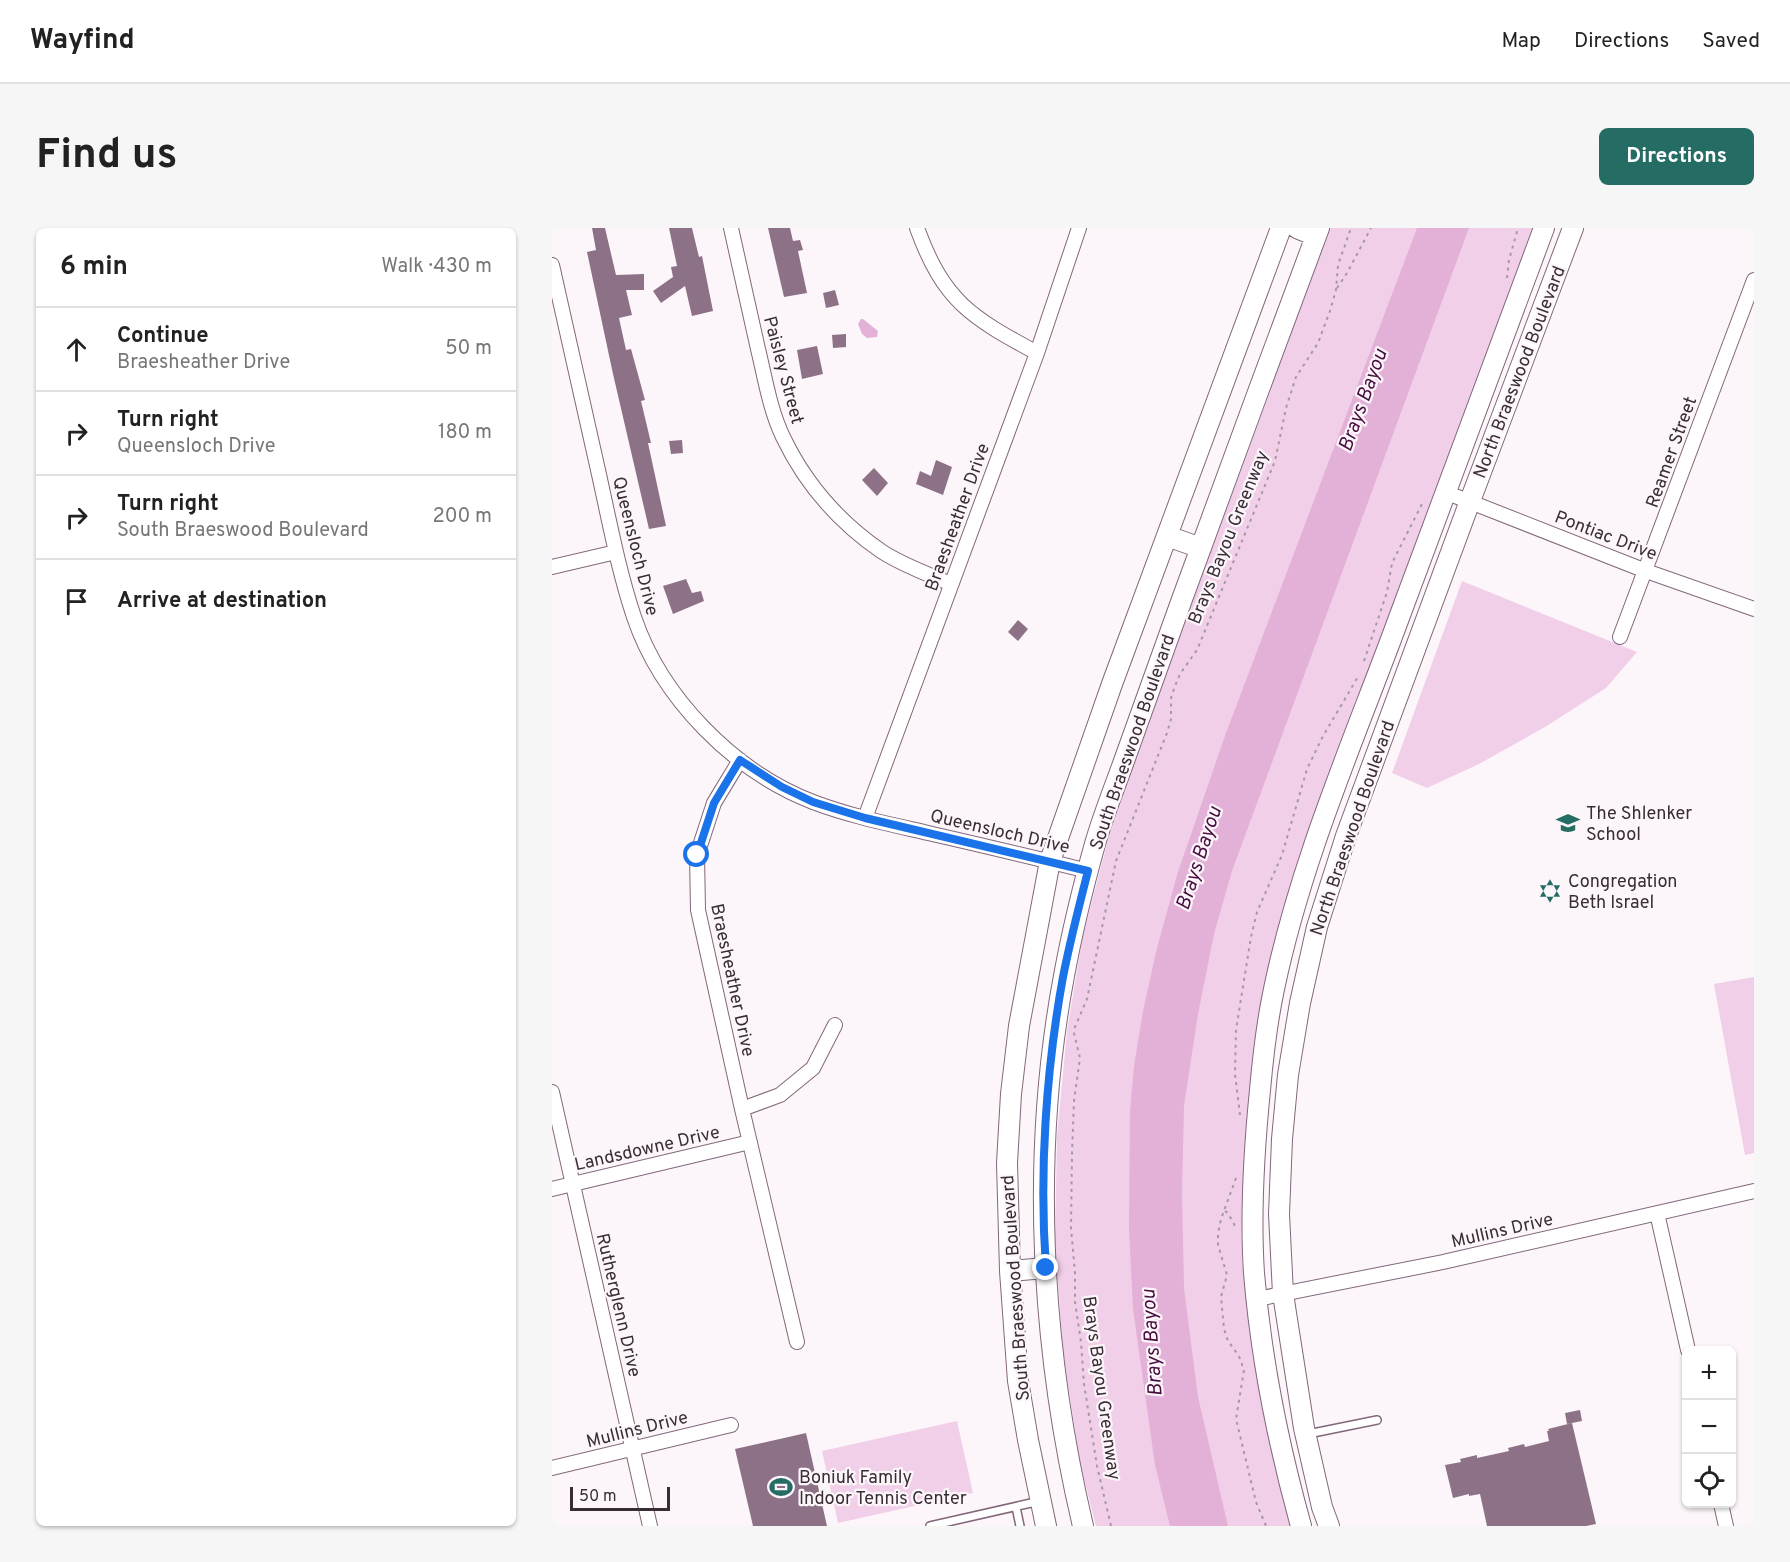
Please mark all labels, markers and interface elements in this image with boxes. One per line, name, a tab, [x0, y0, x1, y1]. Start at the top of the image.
text: Wayfind	[30, 23, 135, 59]
text: Map	[1501, 28, 1541, 55]
text: Directions	[1574, 28, 1669, 55]
text: Saved	[1702, 28, 1760, 55]
button: Directions	[1599, 128, 1754, 185]
text: Find us	[36, 130, 177, 183]
text: 6 min	[60, 251, 128, 284]
text: Walk · 430 m	[381, 254, 492, 280]
street label: North Braeswood Boulevard	[1469, 263, 1572, 482]
street label: Paisley Street	[757, 314, 808, 427]
text: Continue	[117, 323, 208, 350]
icon: ahead	[60, 333, 93, 366]
text: 50 m	[445, 336, 492, 362]
water label: Brays Bayou	[1333, 345, 1395, 456]
text: Braesheather Drive	[117, 350, 290, 376]
street label: Reamer Street	[1642, 394, 1703, 511]
text: Turn right	[117, 407, 219, 434]
icon: right	[60, 417, 93, 450]
text: 180 m	[438, 420, 492, 446]
text: Queensloch Drive	[117, 434, 276, 460]
street label: Braesheather Drive	[921, 440, 996, 595]
street label: Brays Bayou Greenway	[1184, 447, 1275, 628]
street label: Queensloch Drive	[606, 474, 663, 618]
text: Turn right	[117, 491, 219, 518]
icon: right	[60, 501, 93, 534]
text: 200 m	[433, 504, 492, 530]
street label: Pontiac Drive	[1551, 506, 1660, 566]
text: South Braeswood Boulevard	[117, 518, 369, 544]
icon: arrive	[60, 585, 93, 618]
text: Arrive at destination	[117, 588, 327, 615]
street label: South Braeswood Boulevard	[1086, 632, 1181, 853]
street label: North Braeswood Boulevard	[1306, 718, 1401, 939]
water label: Brays Bayou	[1171, 803, 1229, 914]
place label: The Shlenker School	[1586, 803, 1692, 847]
street label: Queensloch Drive	[928, 805, 1072, 860]
school or university icon: The Shlenker School	[1555, 810, 1581, 836]
route start	[683, 841, 709, 867]
place label: Congregation Beth Israel	[1568, 871, 1677, 915]
synagogue icon: Congregation Beth Israel	[1537, 878, 1563, 904]
street label: Braesheather Drive	[704, 902, 759, 1059]
street label: Landsdowne Drive	[572, 1122, 722, 1177]
street label: South Braeswood Boulevard	[997, 1174, 1036, 1402]
street label: Mullins Drive	[1449, 1209, 1556, 1254]
street label: Rutherglenn Drive	[590, 1231, 645, 1380]
route end	[1032, 1254, 1058, 1280]
water label: Brays Bayou	[1136, 1287, 1170, 1397]
street label: Brays Bayou Greenway	[1076, 1295, 1125, 1482]
map controls	[1682, 1346, 1736, 1508]
button: +	[1682, 1346, 1736, 1400]
button: −	[1682, 1400, 1736, 1454]
street label: Mullins Drive	[584, 1407, 691, 1454]
button: locate	[1682, 1454, 1736, 1508]
place label: Boniuk Family Indoor Tennis Center	[799, 1467, 967, 1511]
sports icon: Boniuk Family Indoor Tennis Center	[768, 1474, 794, 1500]
scale bar	[570, 1484, 670, 1512]
text: 50 m	[579, 1487, 617, 1507]

